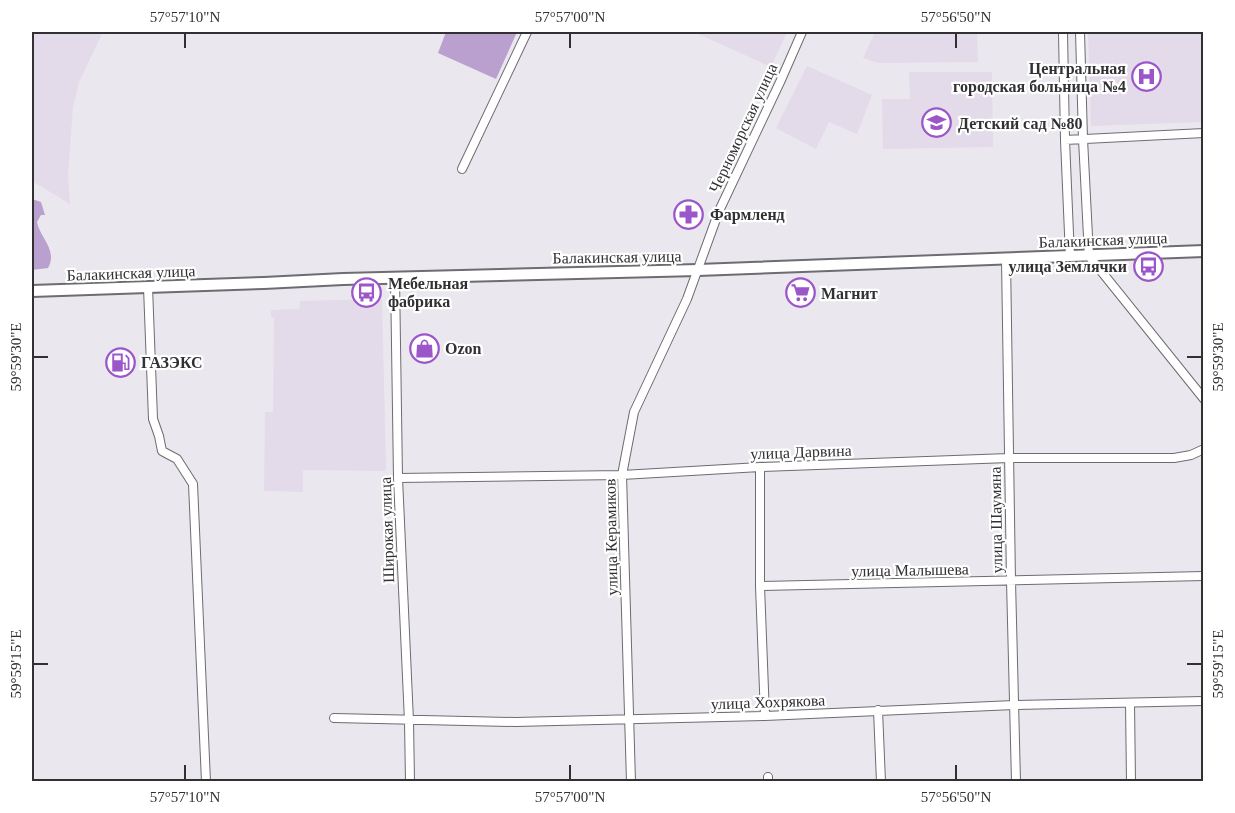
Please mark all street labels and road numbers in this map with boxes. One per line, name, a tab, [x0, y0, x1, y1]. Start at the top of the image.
street label: Черноморская улица	[706, 61, 781, 196]
street label: Балакинская улица	[1038, 229, 1168, 252]
street label: Балакинская улица	[552, 247, 682, 268]
street label: Балакинская улица	[66, 262, 196, 285]
street label: улица Дарвина	[750, 442, 852, 463]
street label: улица Шаумяна	[987, 466, 1006, 574]
street label: Широкая улица	[377, 477, 398, 583]
street label: улица Керамиков	[601, 478, 622, 596]
street label: улица Малышева	[851, 560, 969, 581]
street label: улица Хохрякова	[711, 692, 826, 713]

